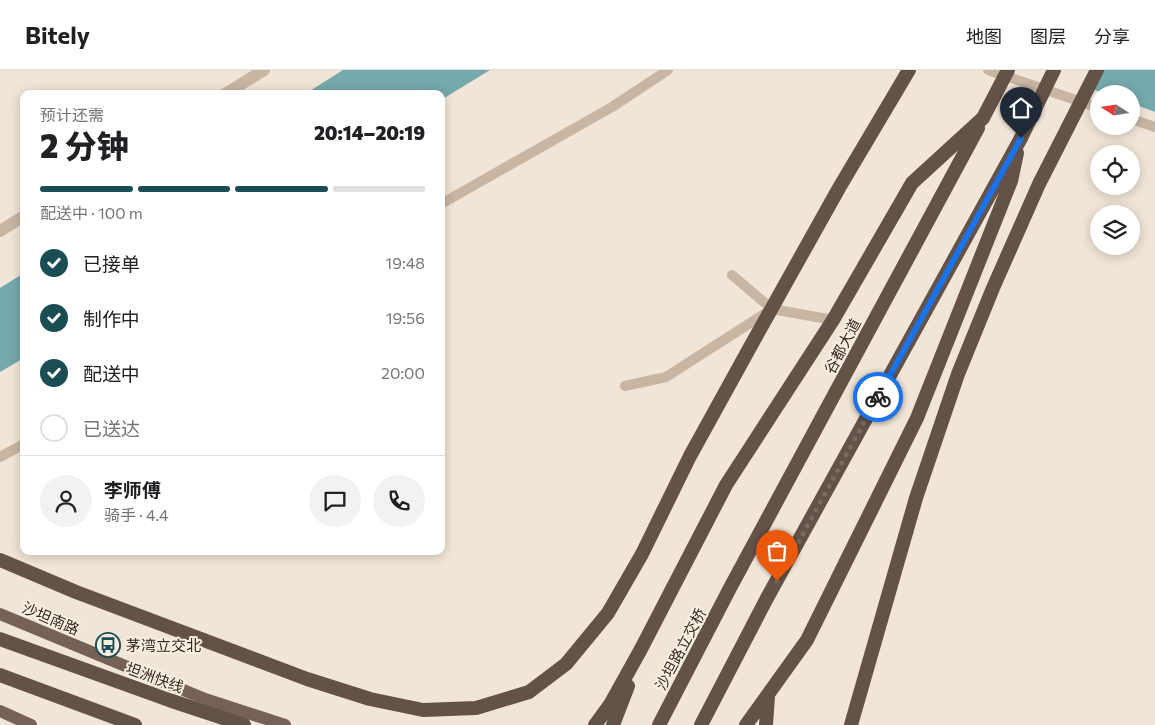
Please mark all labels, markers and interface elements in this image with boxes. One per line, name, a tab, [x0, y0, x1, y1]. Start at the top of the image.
text: Bitely	[25, 20, 90, 49]
text: 地图	[966, 25, 1002, 47]
text: 图层	[1030, 25, 1066, 47]
text: 分享	[1094, 25, 1130, 47]
north arrow	[1090, 85, 1140, 135]
map controls	[1090, 85, 1140, 255]
pin	[1000, 87, 1042, 138]
icon: home	[1007, 94, 1035, 122]
text: 预计还需	[40, 105, 104, 124]
text: 20:14–20:19	[314, 121, 425, 144]
text: 2 分钟	[40, 125, 129, 165]
button: locate	[1090, 145, 1140, 195]
text: 配送中 · 100 m	[40, 203, 143, 222]
button: layers	[1090, 205, 1140, 255]
icon: check	[40, 249, 68, 277]
text: 已接单	[83, 252, 140, 275]
text: 19:48	[385, 253, 425, 272]
icon: check	[40, 304, 68, 332]
text: 制作中	[83, 307, 140, 330]
text: 19:56	[386, 308, 425, 327]
street label: 谷都大道	[820, 315, 864, 377]
icon: check	[40, 359, 68, 387]
text: 配送中	[83, 362, 140, 385]
text: 20:00	[381, 363, 425, 382]
courier	[853, 372, 903, 422]
icon: bike	[864, 383, 892, 411]
text: 已送达	[83, 417, 140, 440]
button: person	[40, 475, 92, 527]
button: chat	[309, 475, 361, 527]
button: phone	[373, 475, 425, 527]
text: 李师傅	[104, 478, 161, 501]
text: 骑手 · 4.4	[104, 505, 169, 524]
pin	[756, 530, 798, 581]
icon: bag	[763, 537, 791, 565]
street label: 沙坦南路	[20, 598, 82, 638]
street label: 沙坦路立交桥	[651, 605, 709, 693]
bus stop icon: 茅湾立交北	[95, 632, 121, 658]
place label: 茅湾立交北	[126, 636, 201, 654]
street label: 坦洲快线	[124, 658, 186, 696]

